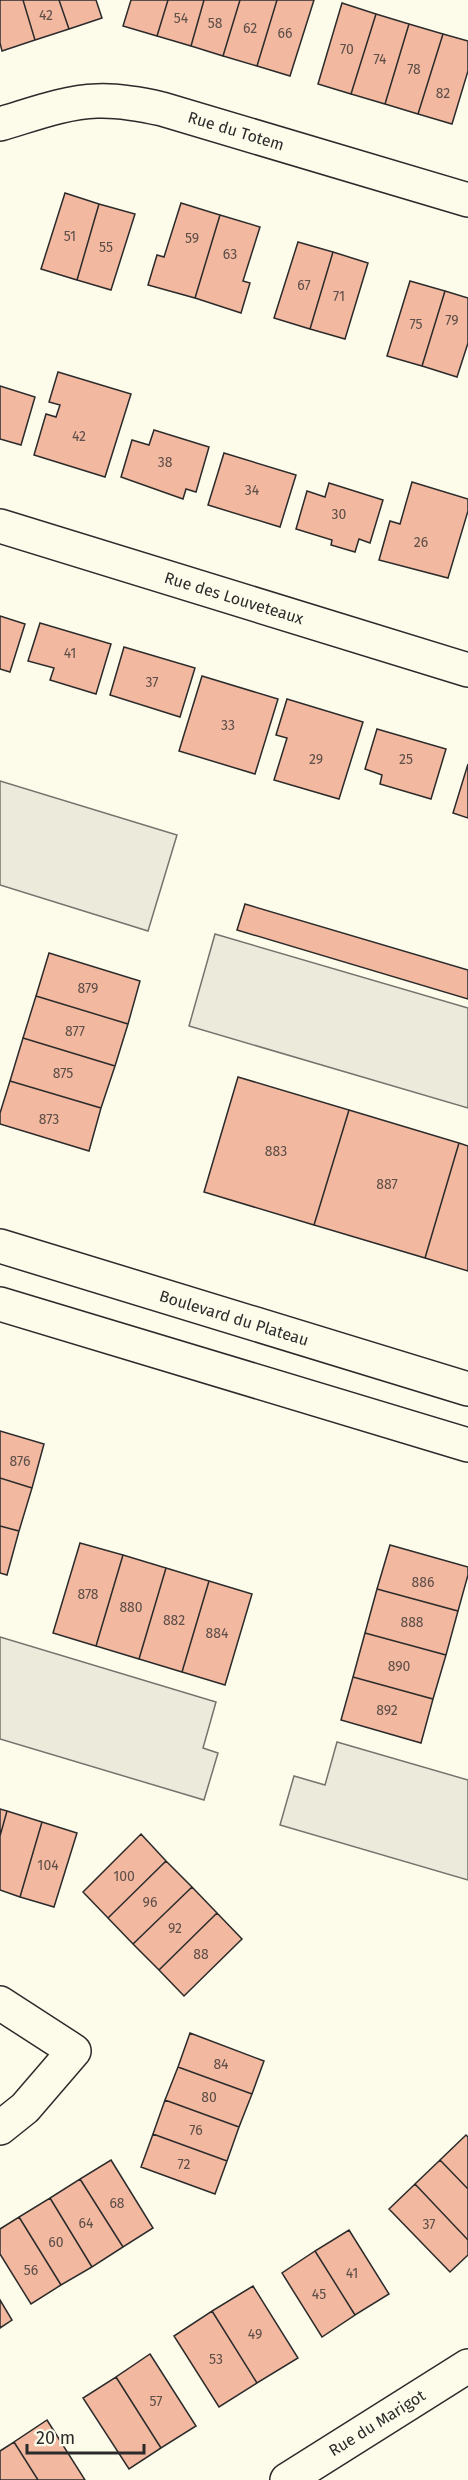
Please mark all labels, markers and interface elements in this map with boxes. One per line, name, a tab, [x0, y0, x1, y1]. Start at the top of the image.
house number: 42	[39, 7, 53, 24]
house number: 54	[174, 10, 189, 27]
house number: 58	[208, 15, 223, 32]
house number: 62	[243, 20, 257, 37]
house number: 66	[278, 25, 292, 42]
house number: 70	[340, 41, 354, 58]
house number: 74	[373, 51, 387, 68]
house number: 78	[407, 61, 421, 78]
house number: 82	[436, 85, 450, 102]
street label: Rue du Totem	[186, 107, 286, 155]
house number: 51	[64, 228, 76, 245]
house number: 59	[185, 230, 199, 247]
house number: 55	[99, 239, 113, 256]
house number: 63	[223, 246, 237, 263]
house number: 67	[297, 277, 311, 294]
house number: 71	[333, 288, 345, 305]
house number: 79	[445, 312, 459, 329]
house number: 75	[409, 316, 423, 333]
house number: 42	[72, 428, 86, 445]
house number: 38	[158, 454, 173, 471]
house number: 34	[245, 482, 260, 499]
house number: 30	[332, 506, 347, 523]
house number: 26	[414, 534, 428, 551]
street label: Rue des Louveteaux	[162, 568, 306, 628]
house number: 41	[64, 645, 76, 662]
house number: 37	[145, 674, 159, 691]
house number: 33	[221, 717, 235, 734]
house number: 29	[309, 751, 323, 768]
house number: 25	[399, 751, 413, 768]
house number: 879	[78, 980, 98, 997]
house number: 877	[65, 1023, 85, 1040]
house number: 875	[53, 1065, 73, 1082]
house number: 873	[39, 1111, 59, 1128]
house number: 883	[265, 1143, 287, 1160]
house number: 887	[376, 1176, 398, 1193]
street label: Boulevard du Plateau	[157, 1286, 311, 1350]
house number: 876	[10, 1453, 30, 1470]
house number: 886	[412, 1574, 434, 1591]
house number: 878	[77, 1586, 99, 1603]
house number: 880	[119, 1599, 143, 1616]
house number: 882	[163, 1612, 185, 1629]
house number: 888	[400, 1614, 424, 1631]
house number: 884	[206, 1625, 229, 1642]
house number: 890	[388, 1658, 411, 1675]
house number: 892	[376, 1702, 398, 1719]
house number: 104	[37, 1857, 59, 1874]
house number: 100	[113, 1868, 135, 1885]
house number: 96	[143, 1894, 157, 1911]
house number: 92	[168, 1920, 182, 1937]
house number: 88	[193, 1946, 209, 1963]
house number: 84	[213, 2056, 229, 2073]
house number: 80	[201, 2089, 217, 2106]
house number: 76	[189, 2122, 203, 2139]
house number: 72	[178, 2156, 191, 2173]
house number: 68	[109, 2195, 125, 2212]
house number: 64	[79, 2215, 94, 2232]
house number: 37	[422, 2216, 436, 2233]
house number: 60	[48, 2234, 64, 2251]
house number: 56	[24, 2262, 38, 2279]
house number: 41	[346, 2265, 358, 2282]
house number: 45	[312, 2286, 326, 2303]
house number: 49	[248, 2326, 262, 2343]
house number: 53	[209, 2351, 223, 2368]
street label: Rue du Marigot	[325, 2386, 429, 2460]
house number: 57	[150, 2393, 162, 2410]
scale bar	[27, 2417, 144, 2455]
text: 20 m	[36, 2427, 75, 2449]

